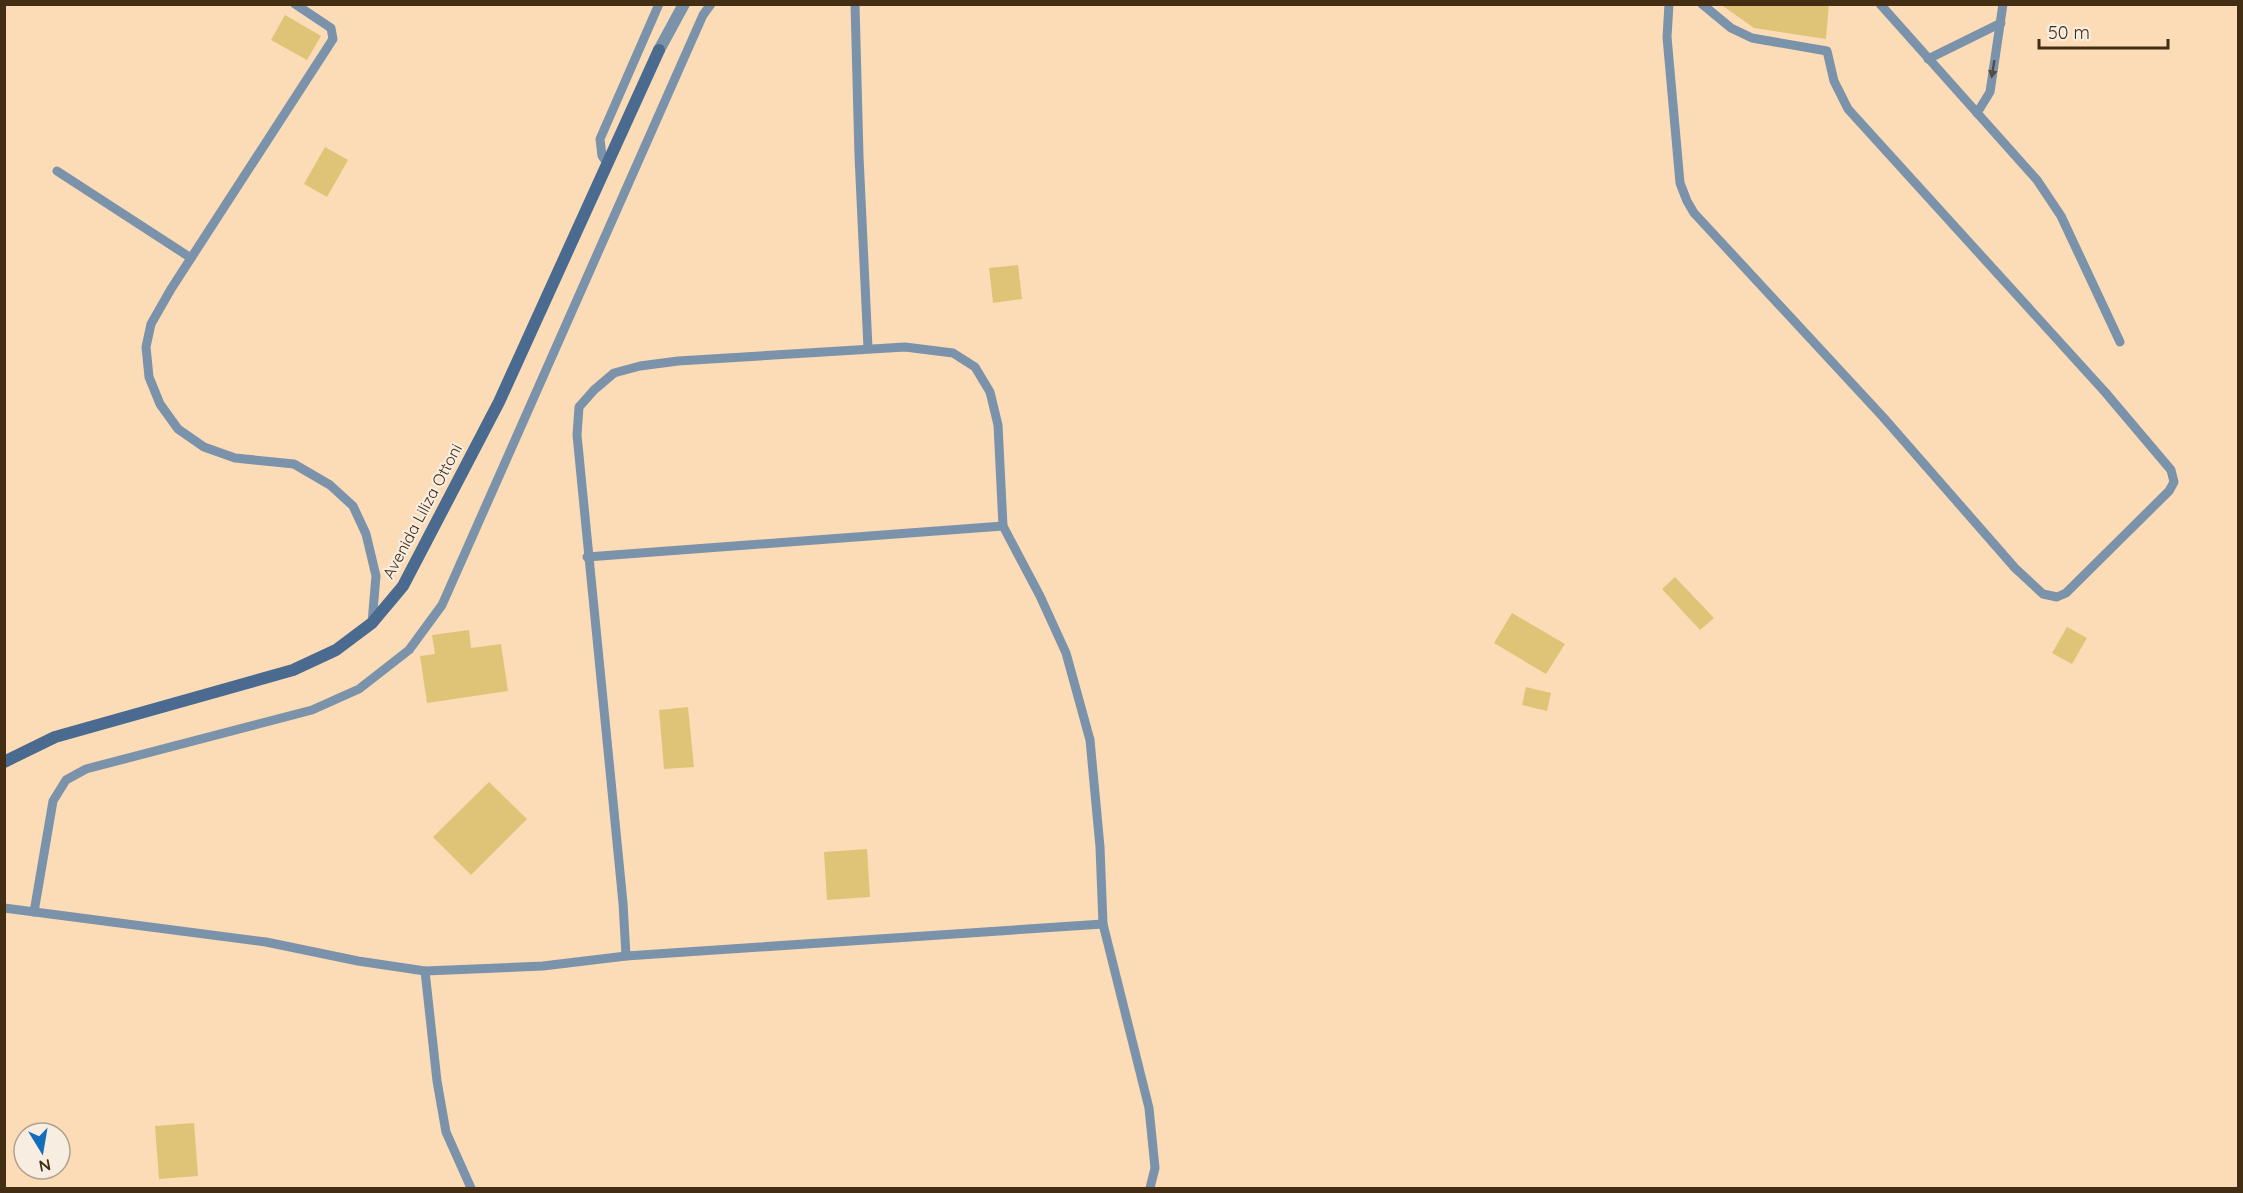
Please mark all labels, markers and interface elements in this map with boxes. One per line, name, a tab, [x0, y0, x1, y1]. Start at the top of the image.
scale bar	[2039, 12, 2168, 50]
text: 50 m	[2048, 21, 2090, 44]
one-way arrow	[1989, 60, 1998, 79]
street label: Avenida Liliza Ottoni	[378, 440, 466, 582]
north arrow	[12, 1121, 72, 1181]
text: N	[37, 1155, 53, 1177]

